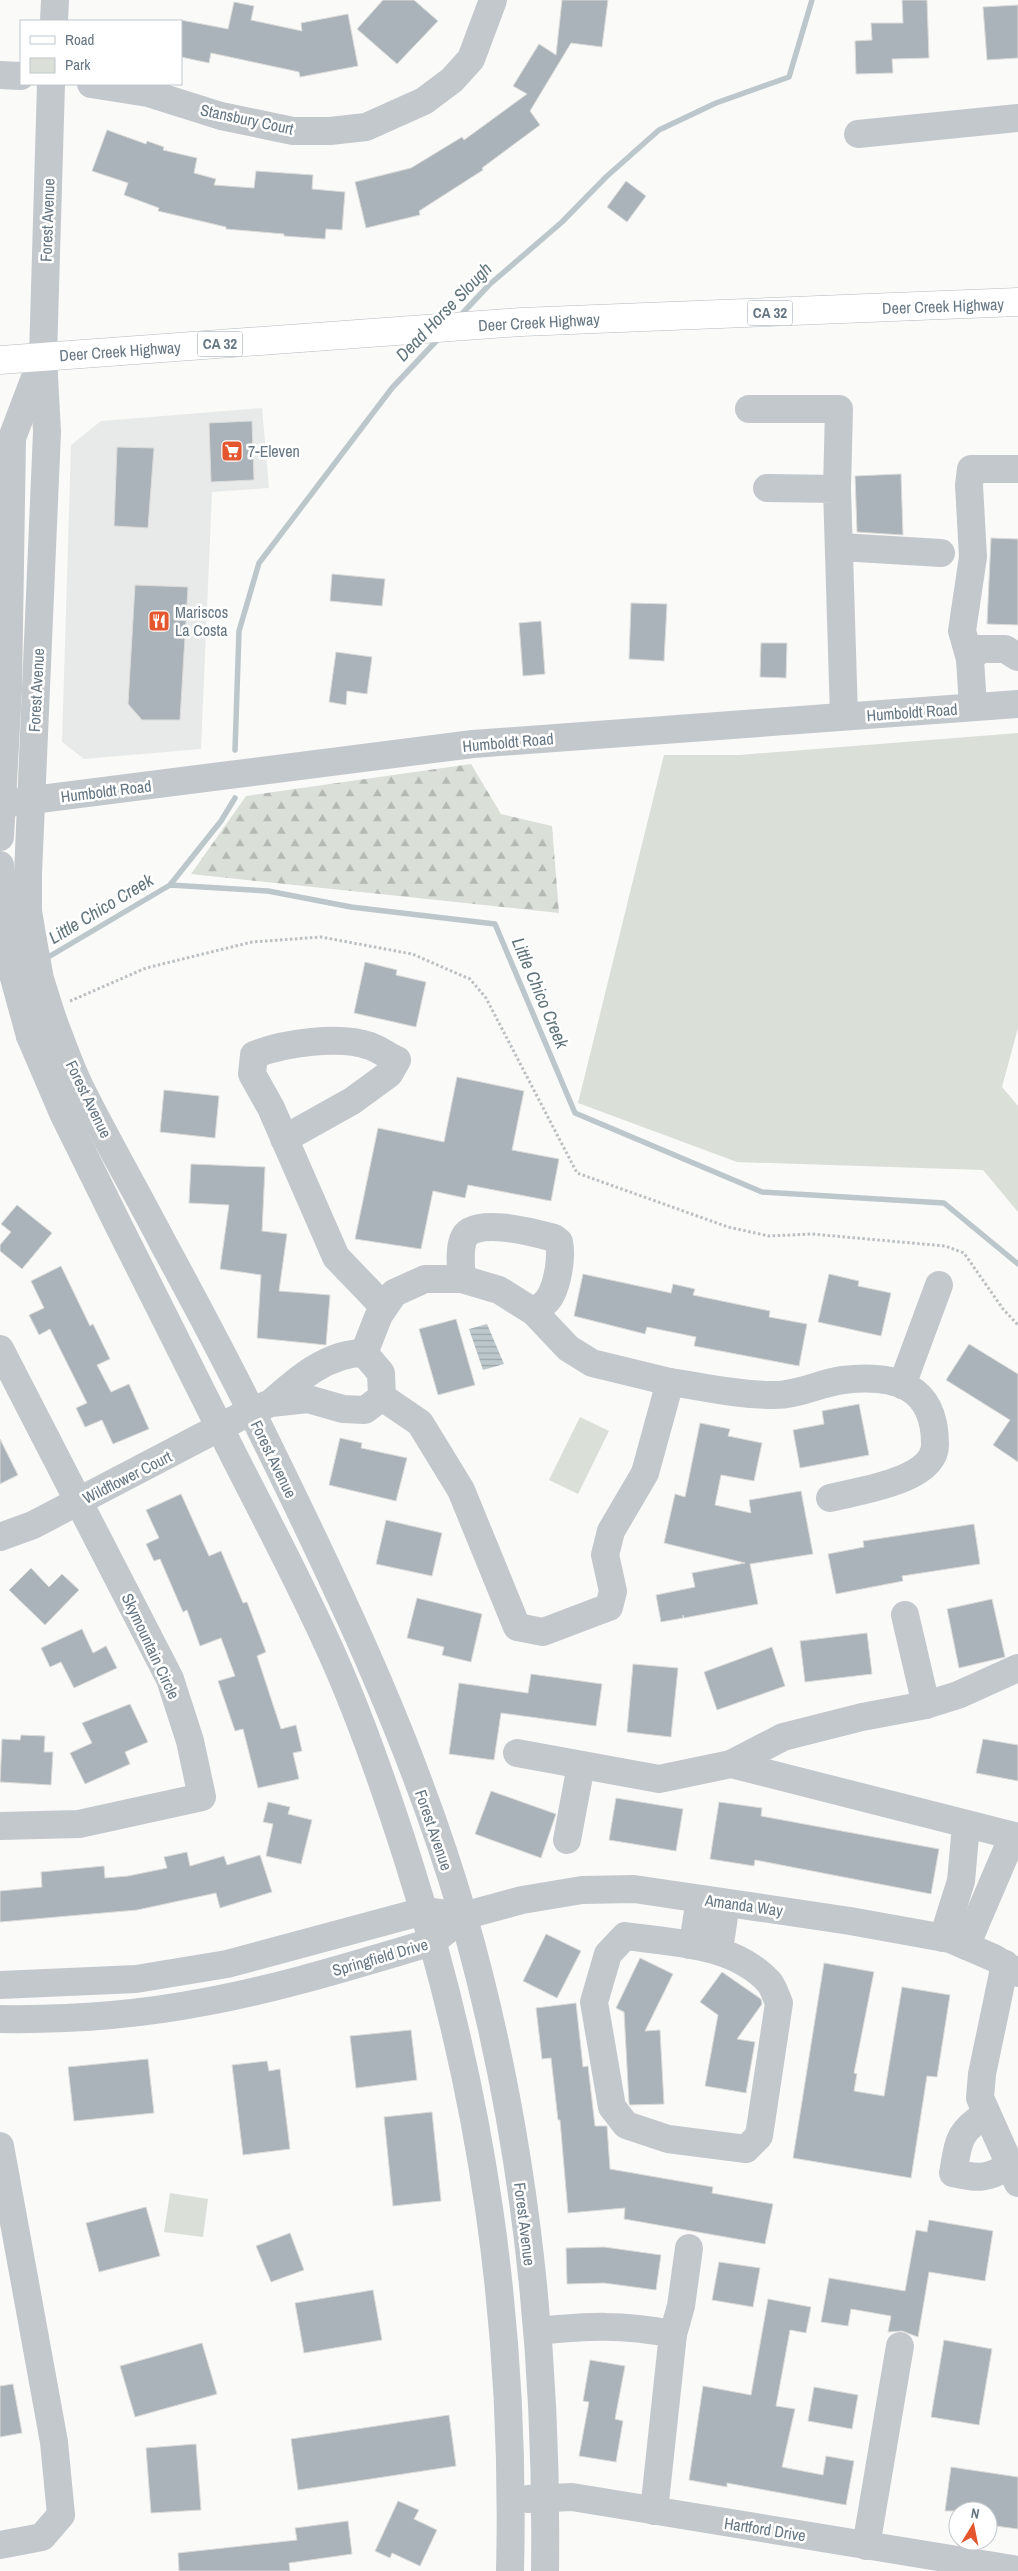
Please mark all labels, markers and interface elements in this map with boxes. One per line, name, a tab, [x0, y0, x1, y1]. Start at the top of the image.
legend	[20, 20, 182, 85]
text: Road	[65, 29, 94, 50]
text: Park	[65, 54, 91, 75]
street label: Stansbury Court	[198, 98, 296, 140]
street label: Forest Avenue	[35, 178, 59, 262]
water label: Dead Horse Slough	[390, 257, 497, 367]
street label: Deer Creek Highway	[882, 293, 1005, 319]
road number: CA 32	[748, 300, 792, 326]
street label: Deer Creek Highway	[478, 308, 601, 336]
road number: CA 32	[198, 332, 242, 356]
street label: Deer Creek Highway	[58, 336, 182, 366]
supermarket icon: 7-Eleven	[220, 439, 244, 463]
place label: 7-Eleven	[248, 440, 300, 462]
place label: Mariscos La Costa	[175, 601, 228, 641]
restaurant icon: Mariscos La Costa	[147, 609, 171, 633]
street label: Forest Avenue	[23, 648, 49, 732]
street label: Humboldt Road	[866, 698, 958, 726]
street label: Humboldt Road	[462, 727, 554, 757]
street label: Humboldt Road	[59, 775, 153, 807]
water label: Little Chico Creek	[44, 867, 158, 950]
water label: Little Chico Creek	[506, 934, 575, 1053]
street label: Forest Avenue	[61, 1057, 117, 1141]
street label: Forest Avenue	[246, 1417, 302, 1501]
street label: Wildflower Court	[79, 1445, 175, 1509]
street label: Skymountain Circle	[117, 1589, 185, 1703]
street label: Forest Avenue	[410, 1787, 458, 1873]
street label: Amanda Way	[703, 1889, 785, 1921]
street label: Springfield Drive	[330, 1933, 430, 1981]
street label: Forest Avenue	[509, 2181, 541, 2267]
north arrow	[948, 2501, 998, 2551]
text: N	[970, 2504, 981, 2523]
street label: Hartford Drive	[723, 2512, 807, 2546]

